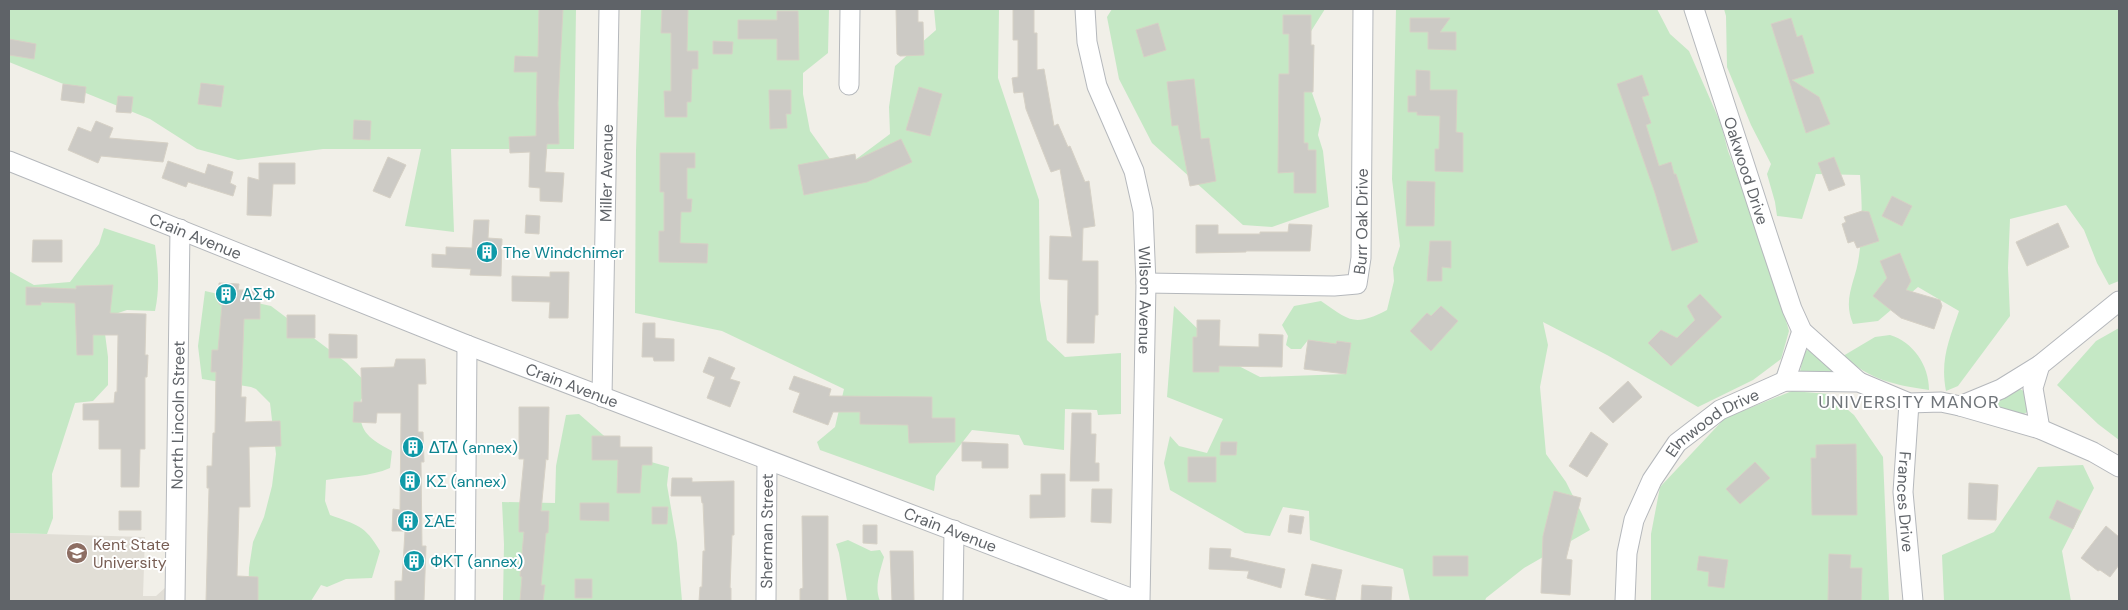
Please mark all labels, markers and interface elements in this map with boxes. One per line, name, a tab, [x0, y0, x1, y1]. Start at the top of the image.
street label: Oakwood Drive	[1719, 114, 1773, 228]
street label: Miller Avenue	[595, 124, 618, 222]
street label: Burr Oak Drive	[1349, 168, 1373, 276]
street label: Crain Avenue	[146, 208, 245, 264]
building icon: The Windchimer	[475, 240, 499, 264]
place label: The Windchimer	[503, 242, 625, 263]
street label: Wilson Avenue	[1133, 246, 1156, 354]
building icon: ΑΣΦ	[214, 282, 238, 306]
place label: ΑΣΦ	[242, 284, 275, 305]
street label: North Lincoln Street	[167, 340, 189, 490]
street label: Crain Avenue	[522, 358, 621, 413]
street label: Elmwood Drive	[1661, 384, 1762, 461]
district label: UNIVERSITY MANOR	[1818, 390, 2000, 414]
building icon: ΔΤΔ (annex)	[401, 435, 425, 459]
place label: ΔΤΔ (annex)	[429, 437, 518, 458]
street label: Frances Drive	[1892, 451, 1918, 553]
building icon: ΚΣ (annex)	[398, 469, 422, 493]
place label: ΚΣ (annex)	[426, 471, 507, 492]
street label: Sherman Street	[756, 473, 778, 589]
street label: Crain Avenue	[901, 503, 1000, 557]
building icon: ΣΑΕ	[396, 509, 420, 533]
place label: ΣΑΕ	[424, 511, 455, 532]
place label: Kent State University	[93, 534, 170, 573]
school or university icon: Kent State University	[65, 541, 89, 565]
building icon: ΦΚΤ (annex)	[402, 549, 426, 573]
place label: ΦΚΤ (annex)	[430, 551, 523, 572]

